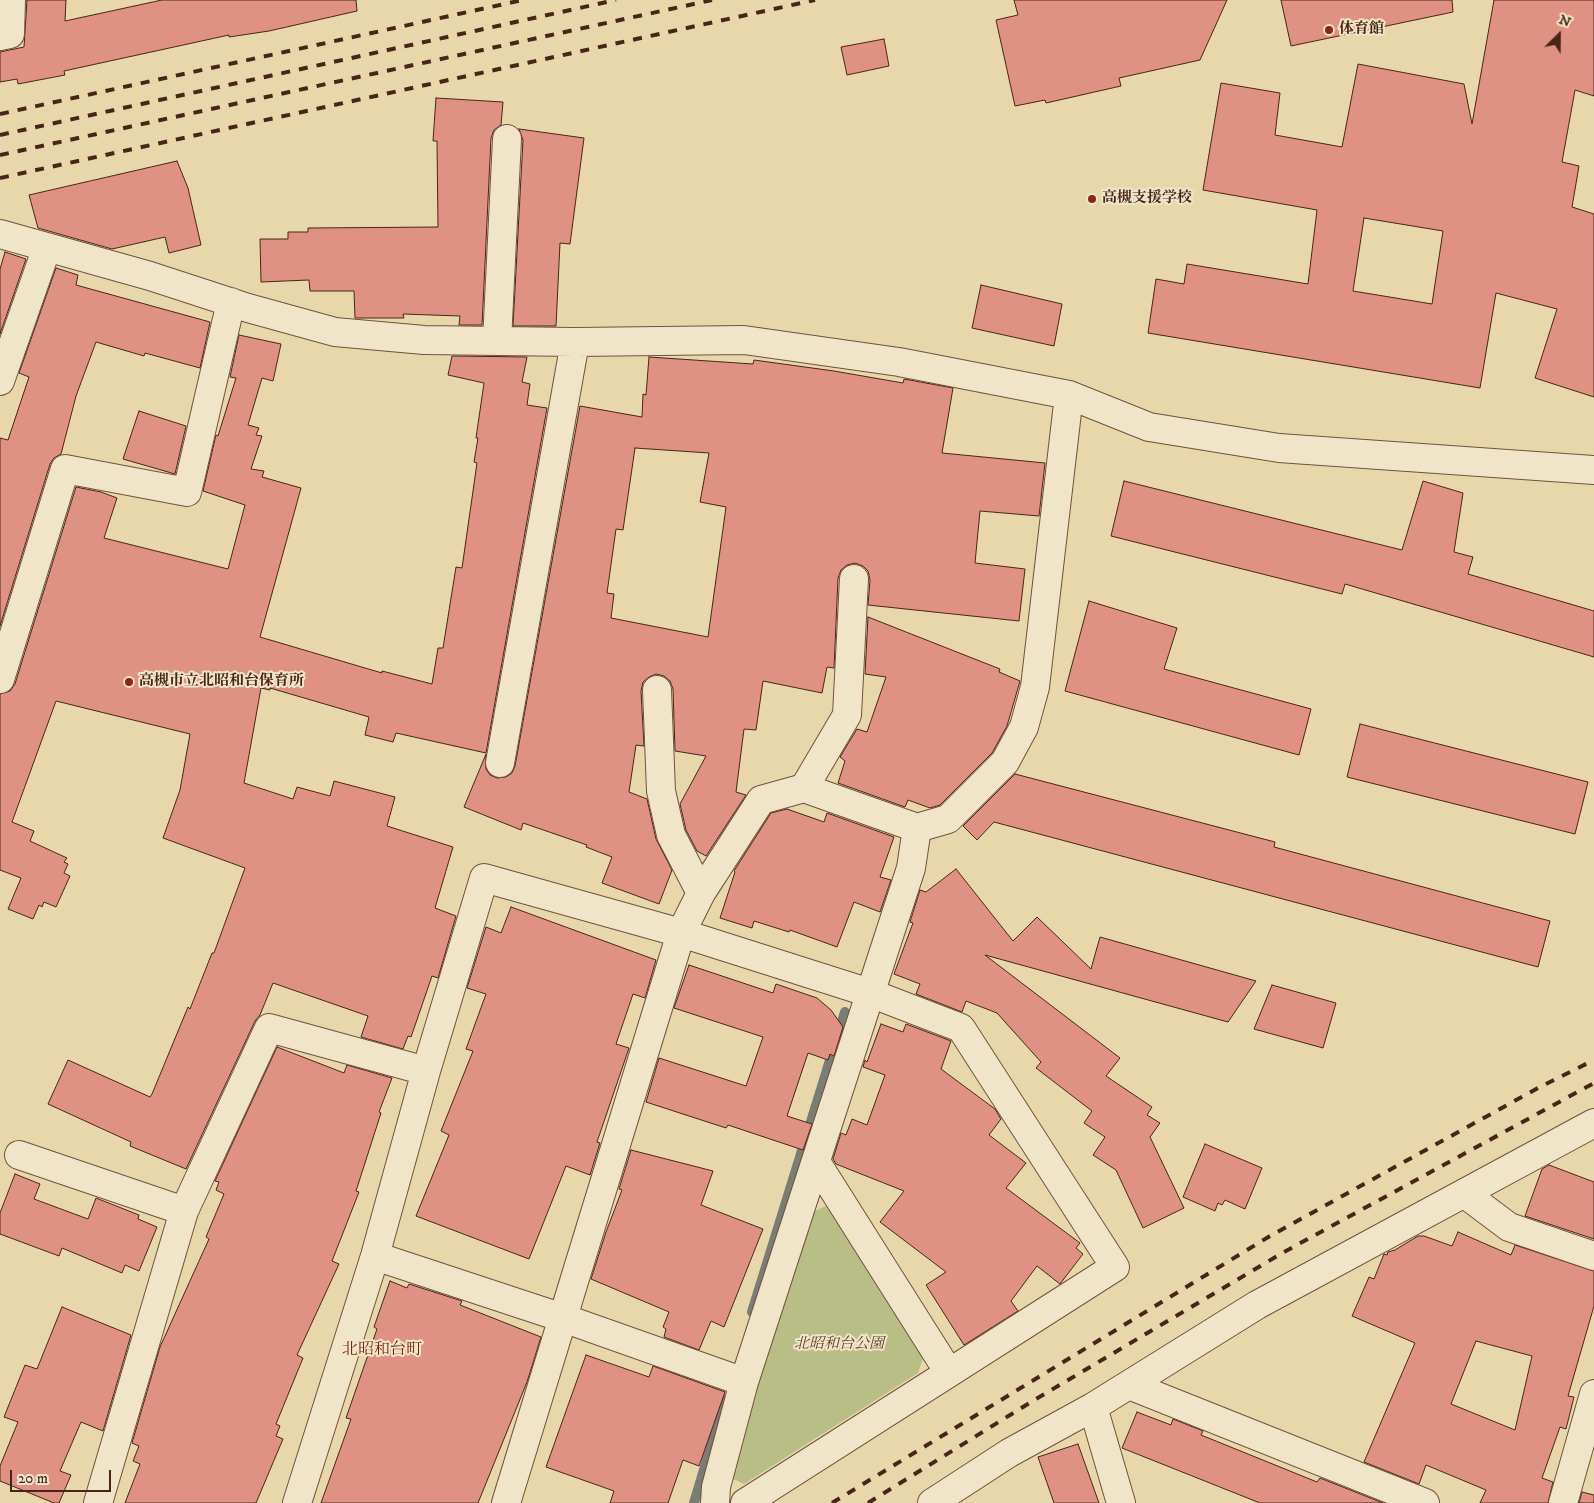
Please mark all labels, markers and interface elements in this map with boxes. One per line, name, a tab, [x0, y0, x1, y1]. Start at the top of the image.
north arrow	[1534, 10, 1584, 60]
text: N	[1556, 11, 1574, 32]
place label: 体育館	[1339, 21, 1384, 39]
marker: 体育館	[1323, 24, 1335, 36]
place label: 高槻支援学校	[1102, 190, 1192, 208]
marker: 高槻支援学校	[1086, 193, 1098, 205]
place label: 高槻市立北昭和台保育所	[139, 673, 304, 691]
marker: 高槻市立北昭和台保育所	[123, 676, 135, 688]
park label: 北昭和台公園	[794, 1336, 884, 1354]
district label: 北昭和台町	[342, 1341, 422, 1361]
scale bar	[12, 1460, 114, 1492]
text: 20 m	[18, 1469, 48, 1488]

